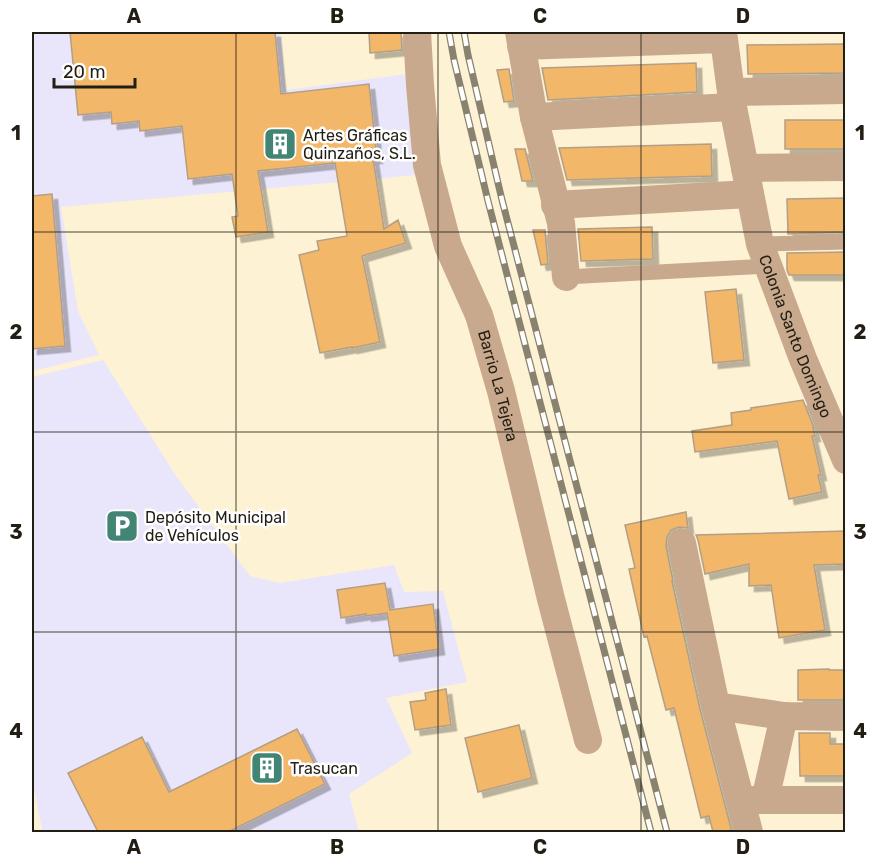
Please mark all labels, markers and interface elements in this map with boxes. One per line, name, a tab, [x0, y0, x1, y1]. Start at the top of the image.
text: A	[127, 4, 142, 28]
text: B	[330, 4, 344, 28]
text: C	[533, 4, 547, 28]
text: D	[736, 4, 750, 28]
scale bar	[54, 51, 135, 89]
text: 20 m	[63, 61, 105, 83]
text: 1	[11, 121, 21, 145]
text: 1	[855, 121, 865, 145]
building icon: Artes Gráficas Quinzaños, S.L.	[262, 126, 298, 162]
place label: Artes Gráficas Quinzaños, S.L.	[303, 126, 416, 163]
street label: Colonia Santo Domingo	[755, 252, 836, 421]
text: 2	[10, 320, 23, 344]
text: 2	[854, 320, 867, 344]
street label: Barrio La Tejera	[474, 328, 522, 443]
parking icon: Depósito Municipal de Vehículos	[104, 508, 140, 544]
place label: Depósito Municipal de Vehículos	[145, 508, 286, 545]
text: 3	[9, 520, 23, 544]
text: 3	[853, 520, 867, 544]
text: 4	[9, 719, 23, 743]
text: 4	[853, 719, 867, 743]
building icon: Trasucan	[249, 750, 285, 786]
place label: Trasucan	[290, 759, 358, 778]
text: A	[127, 835, 142, 859]
text: B	[330, 835, 344, 859]
text: C	[533, 835, 547, 859]
text: D	[736, 835, 750, 859]

